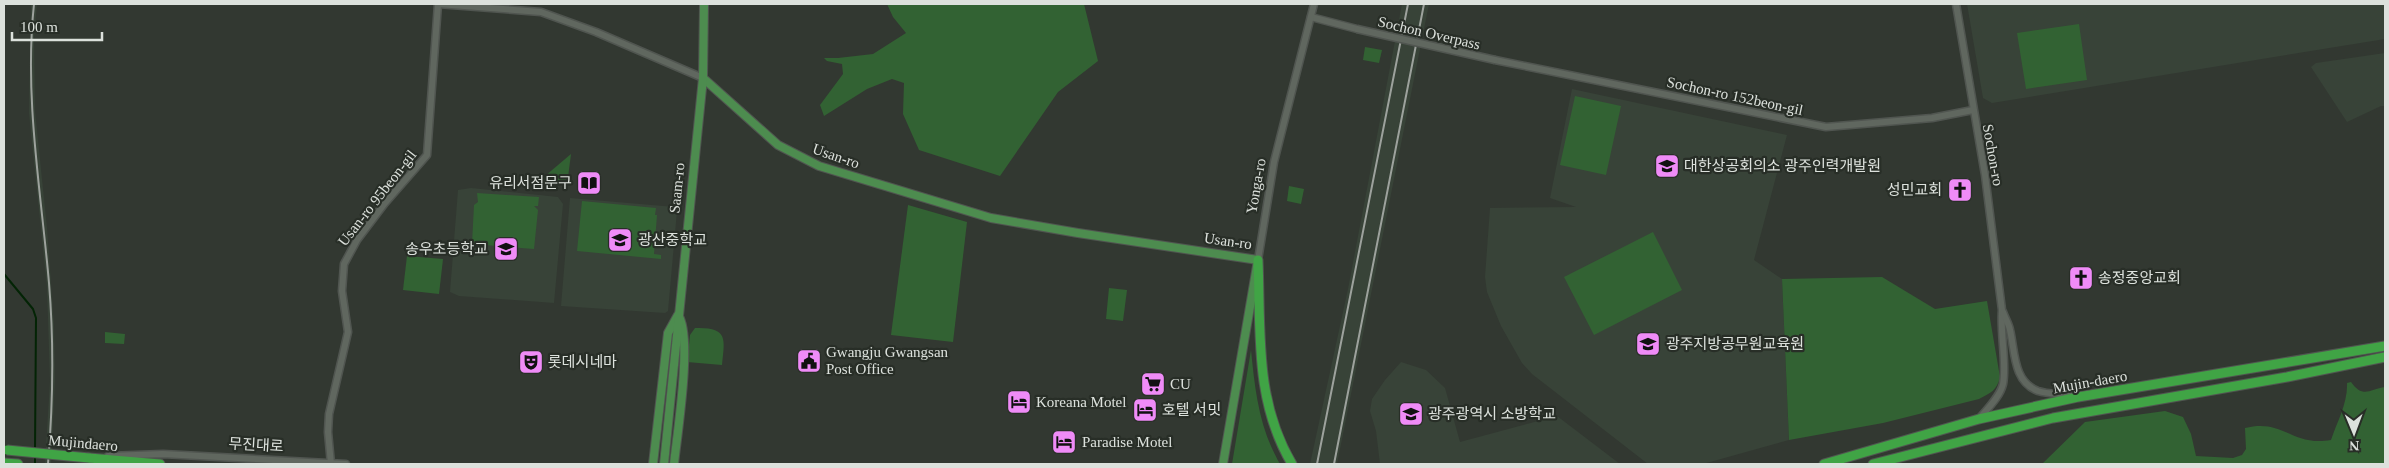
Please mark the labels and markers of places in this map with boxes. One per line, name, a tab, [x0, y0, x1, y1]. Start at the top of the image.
school or university icon: 대한상공회의소 광주인력개발원	[1654, 153, 1680, 179]
place label: 대한상공회의소 광주인력개발원	[1684, 158, 1881, 174]
library icon: 유리서점문구	[576, 170, 602, 196]
place label: 유리서점문구	[489, 175, 572, 191]
church icon: 성민교회	[1947, 177, 1973, 203]
place label: 성민교회	[1887, 182, 1942, 198]
school or university icon: 광산중학교	[607, 227, 633, 253]
place label: 광산중학교	[638, 231, 707, 248]
school or university icon: 송우초등학교	[493, 236, 519, 262]
place label: 송우초등학교	[405, 240, 488, 257]
church icon: 송정중앙교회	[2068, 265, 2094, 291]
place label: 송정중앙교회	[2098, 270, 2181, 286]
school or university icon: 광주지방공무원교육원	[1635, 331, 1661, 357]
place label: 광주지방공무원교육원	[1666, 336, 1804, 352]
place label: Gwangju Gwangsan Post Office	[826, 344, 949, 377]
public building icon: Gwangju Gwangsan Post Office	[796, 348, 822, 374]
theatre icon: 롯데시네마	[518, 349, 544, 375]
place label: 롯데시네마	[548, 354, 617, 370]
supermarket icon: CU	[1140, 371, 1166, 397]
place label: CU	[1170, 376, 1191, 392]
hotel icon: Koreana Motel	[1006, 389, 1032, 415]
place label: Koreana Motel	[1036, 394, 1126, 410]
hotel icon: 호텔 서밋	[1132, 397, 1158, 423]
school or university icon: 광주광역시 소방학교	[1398, 401, 1424, 427]
place label: 호텔 서밋	[1162, 402, 1221, 418]
place label: 광주광역시 소방학교	[1428, 405, 1556, 422]
hotel icon: Paradise Motel	[1051, 429, 1077, 455]
place label: Paradise Motel	[1082, 434, 1172, 450]

